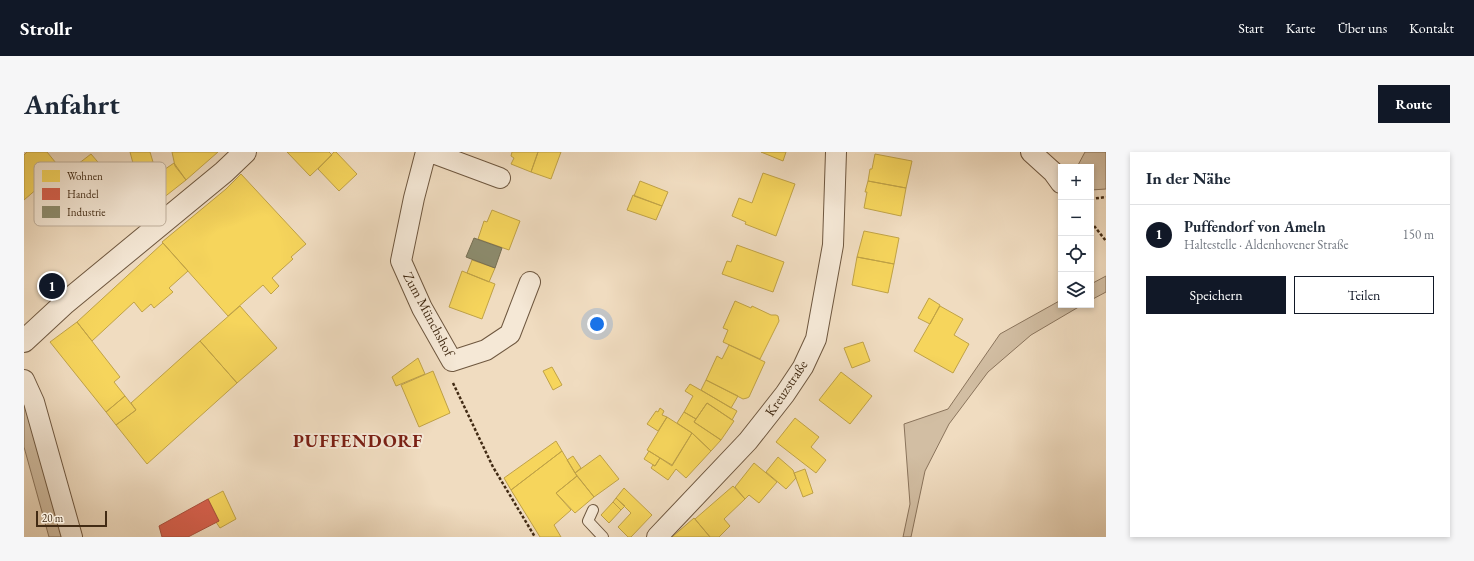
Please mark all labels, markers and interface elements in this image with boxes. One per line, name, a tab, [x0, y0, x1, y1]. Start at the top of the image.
text: Strollr	[20, 16, 72, 41]
text: Start	[1238, 19, 1264, 37]
text: Karte	[1286, 19, 1315, 37]
text: Über uns	[1337, 19, 1387, 37]
text: Kontakt	[1409, 19, 1454, 37]
button: Route	[1378, 85, 1450, 123]
text: Anfahrt	[24, 86, 120, 122]
legend	[34, 162, 166, 226]
map controls	[1058, 164, 1094, 308]
button: +	[1058, 164, 1094, 200]
text: In der Nähe	[1146, 167, 1231, 189]
text: Wohnen	[67, 169, 103, 183]
text: Handel	[67, 187, 99, 201]
button: −	[1058, 200, 1094, 236]
text: Industrie	[67, 205, 106, 219]
text: Puffendorf von Ameln	[1184, 217, 1326, 236]
text: 1	[1156, 226, 1162, 243]
text: 150 m	[1403, 226, 1434, 243]
button: locate	[1058, 236, 1094, 272]
text: Haltestelle · Aldenhovener Straße	[1184, 236, 1349, 253]
street label: Zum Münchshof	[399, 269, 459, 361]
pin: 1	[39, 271, 65, 301]
button: layers	[1058, 272, 1094, 308]
button: Speichern	[1146, 276, 1286, 314]
button: Teilen	[1294, 276, 1434, 314]
your location	[587, 314, 607, 334]
street label: Kreuzstraße	[761, 356, 812, 420]
district label: PUFFENDORF	[293, 429, 423, 452]
scale bar	[36, 509, 107, 528]
text: 20 m	[42, 511, 63, 525]

